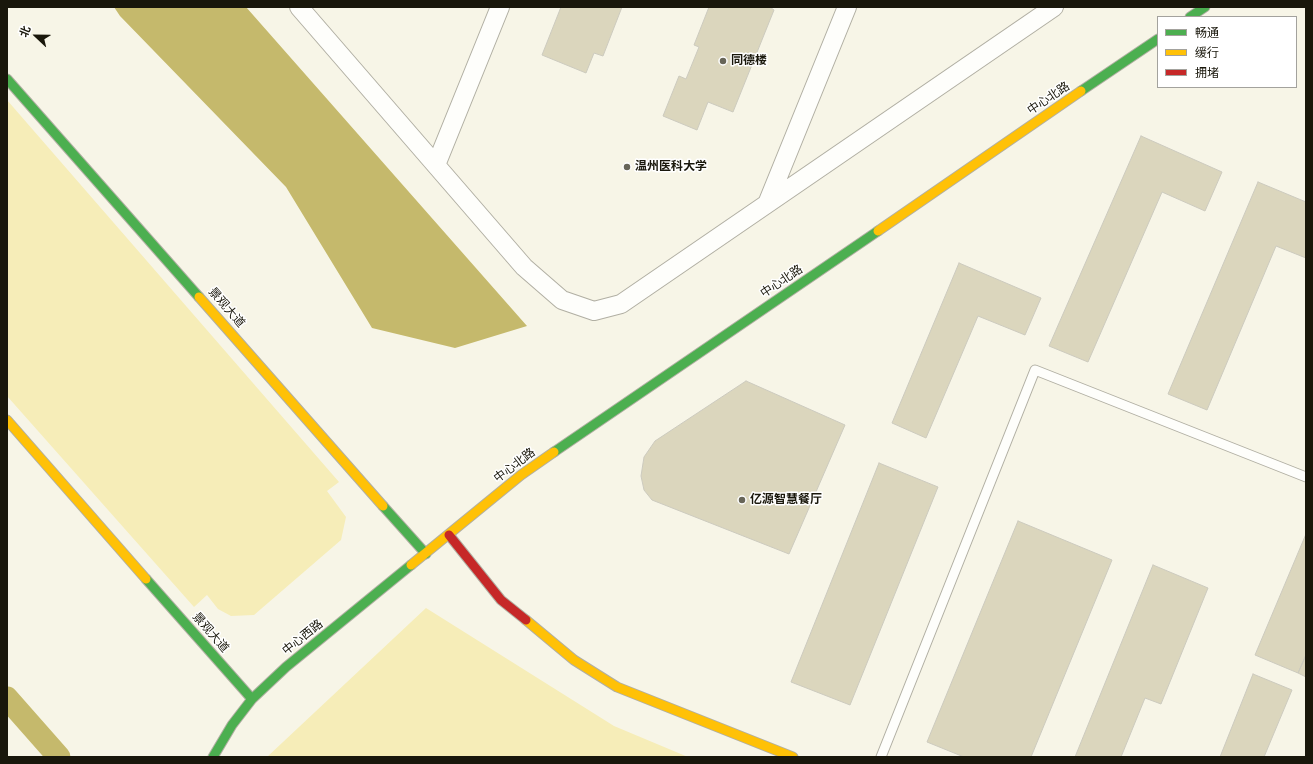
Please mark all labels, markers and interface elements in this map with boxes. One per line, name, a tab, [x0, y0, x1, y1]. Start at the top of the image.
north arrow	[16, 16, 56, 56]
legend	[1157, 16, 1297, 88]
text: 北	[15, 23, 34, 40]
text: 畅通	[1195, 24, 1219, 42]
text: 缓行	[1195, 44, 1219, 62]
place label: 同德楼	[731, 54, 767, 68]
marker: 同德楼	[718, 56, 728, 66]
text: 拥堵	[1195, 64, 1219, 82]
street label: 中心北路	[1025, 80, 1073, 118]
place label: 温州医科大学	[635, 160, 707, 174]
marker: 温州医科大学	[622, 162, 632, 172]
street label: 中心北路	[758, 263, 806, 301]
street label: 景观大道	[205, 285, 247, 331]
street label: 中心北路	[491, 446, 539, 486]
place label: 亿源智慧餐厅	[750, 493, 822, 507]
marker: 亿源智慧餐厅	[737, 495, 747, 505]
street label: 景观大道	[189, 610, 231, 656]
street label: 中心西路	[280, 617, 326, 659]

